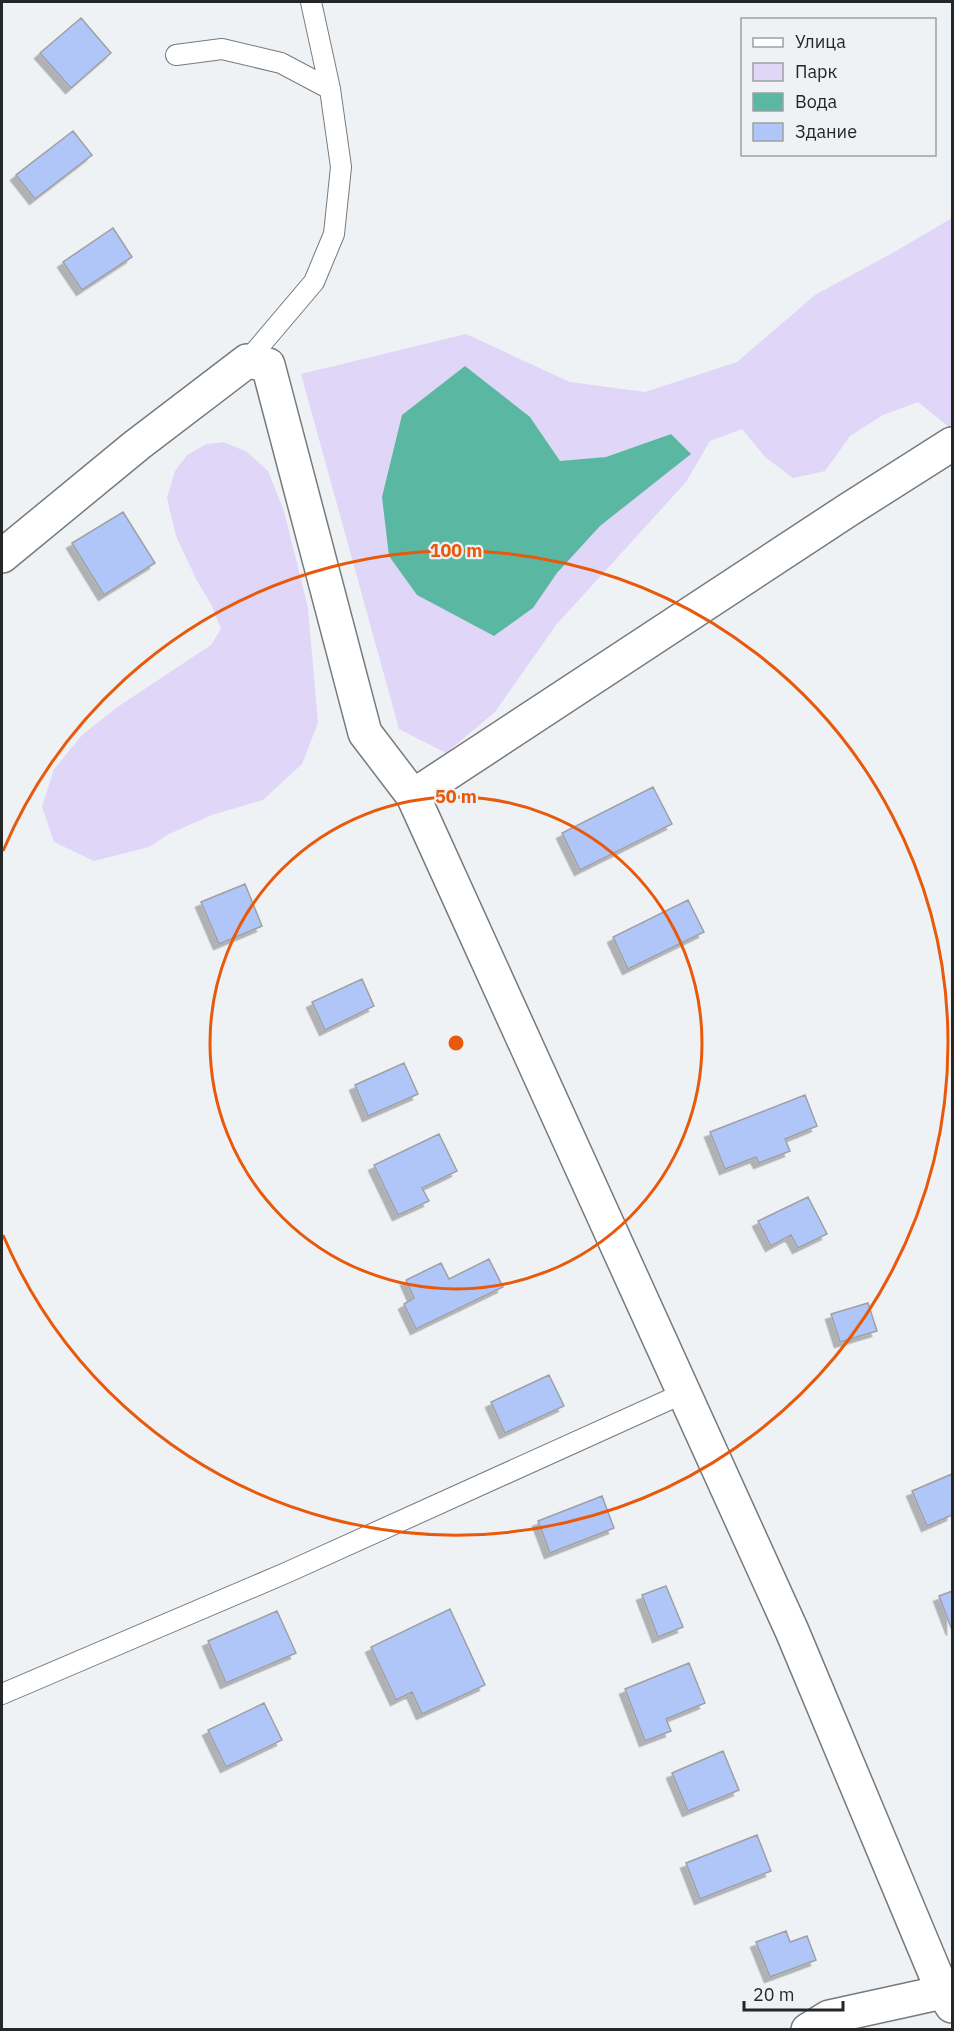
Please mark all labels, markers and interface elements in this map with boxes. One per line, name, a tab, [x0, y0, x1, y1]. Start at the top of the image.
legend	[741, 18, 936, 156]
text: Улица	[795, 30, 846, 53]
text: Парк	[795, 60, 838, 83]
text: Вода	[795, 90, 838, 113]
text: Здание	[795, 120, 857, 143]
text: 100 m	[430, 539, 482, 562]
text: 50 m	[435, 785, 477, 808]
centre of rings	[446, 1033, 466, 1053]
scale bar	[744, 1974, 843, 2012]
text: 20 m	[753, 1983, 795, 2006]

